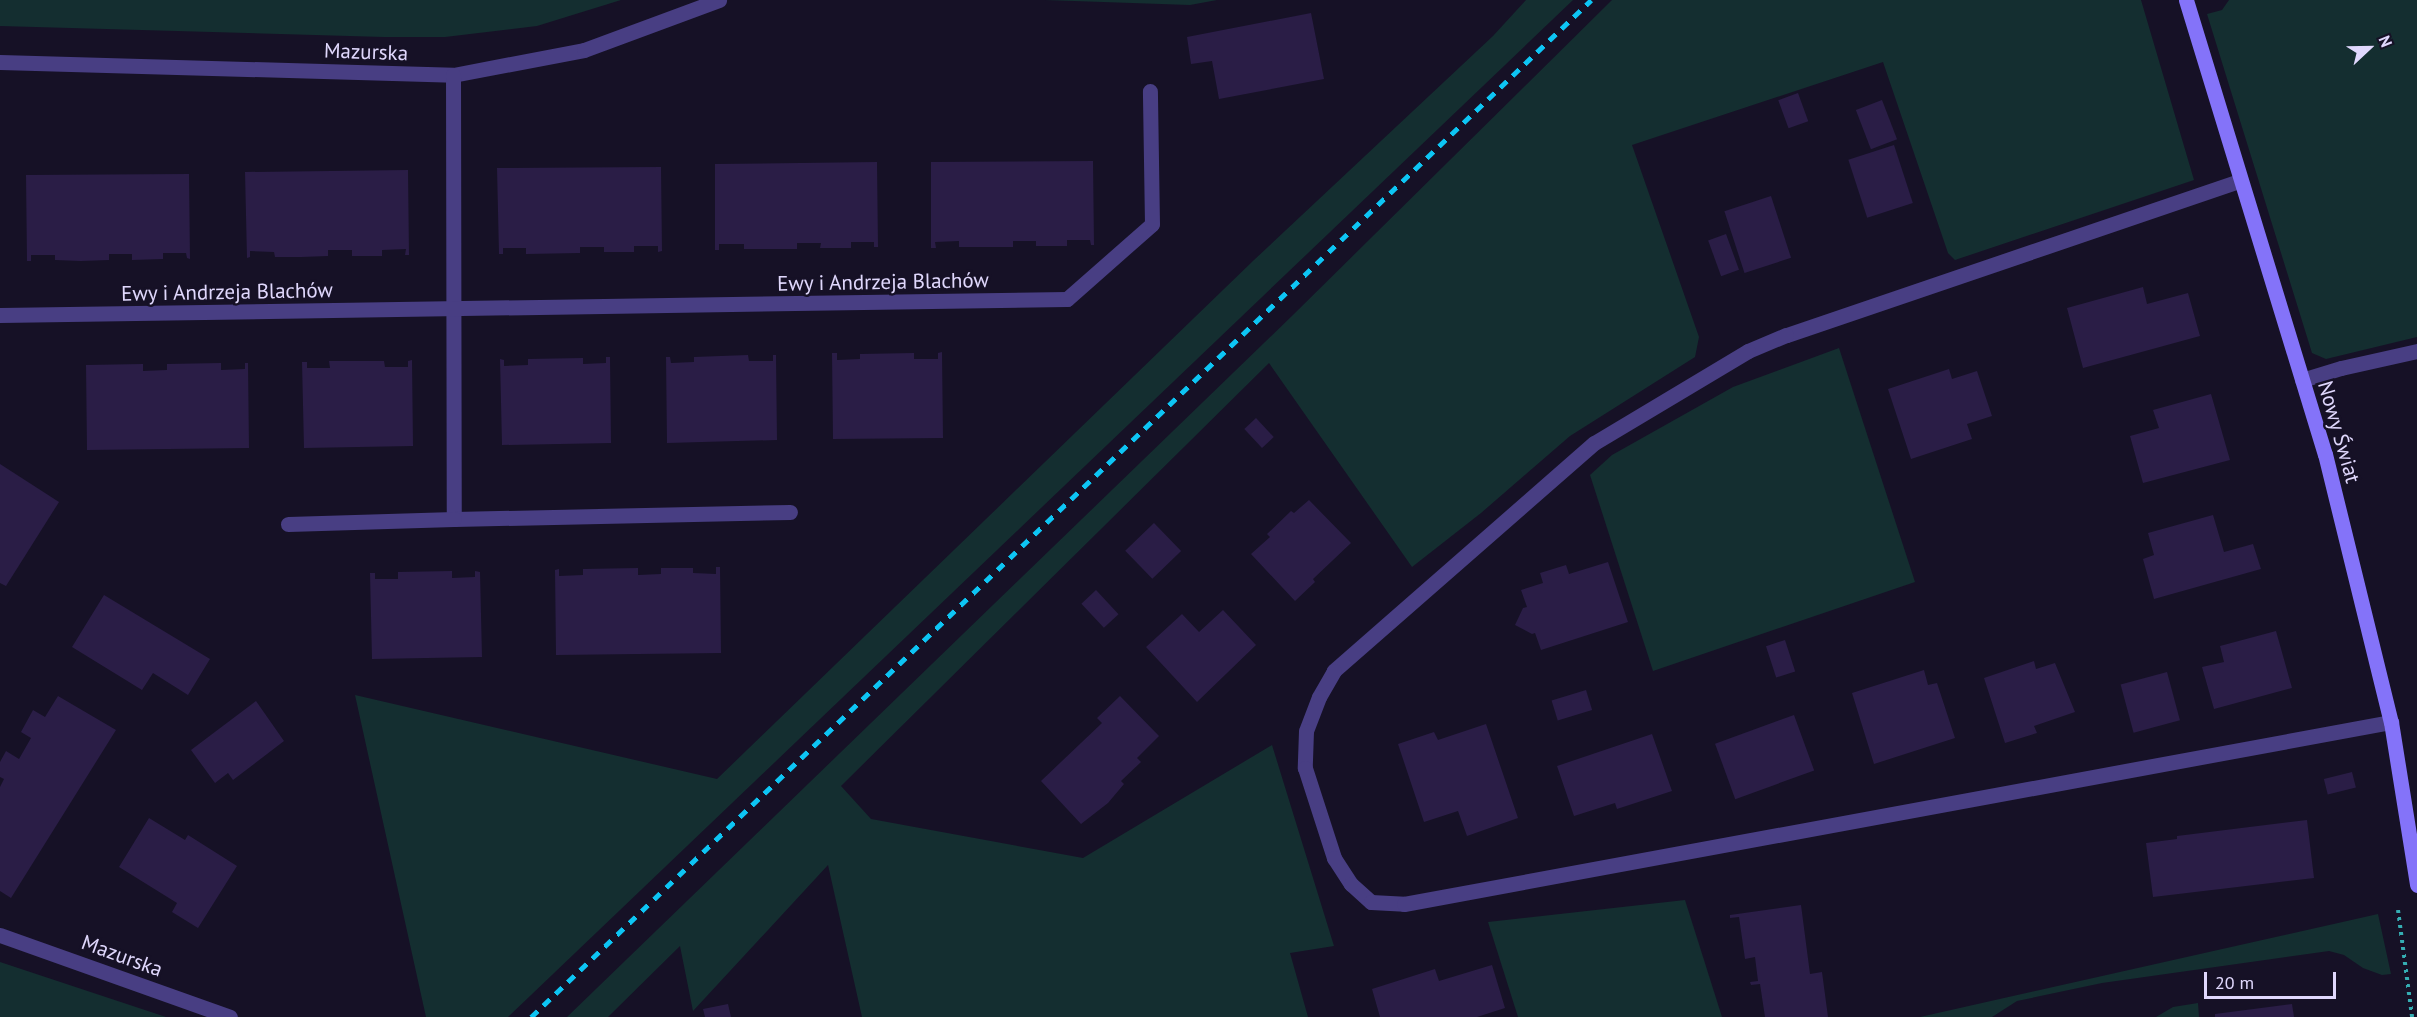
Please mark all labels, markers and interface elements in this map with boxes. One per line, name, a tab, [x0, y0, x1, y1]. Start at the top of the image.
north arrow	[2339, 18, 2399, 78]
text: N	[2374, 33, 2397, 50]
street label: Mazurska	[323, 38, 409, 66]
street label: Ewy i Andrzeja Blachów	[776, 268, 990, 296]
street label: Ewy i Andrzeja Blachów	[120, 278, 334, 306]
street label: Nowy Świat	[2312, 378, 2366, 486]
street label: Mazurska	[78, 930, 166, 982]
scale bar	[2207, 960, 2339, 998]
text: 20 m	[2215, 971, 2254, 994]

